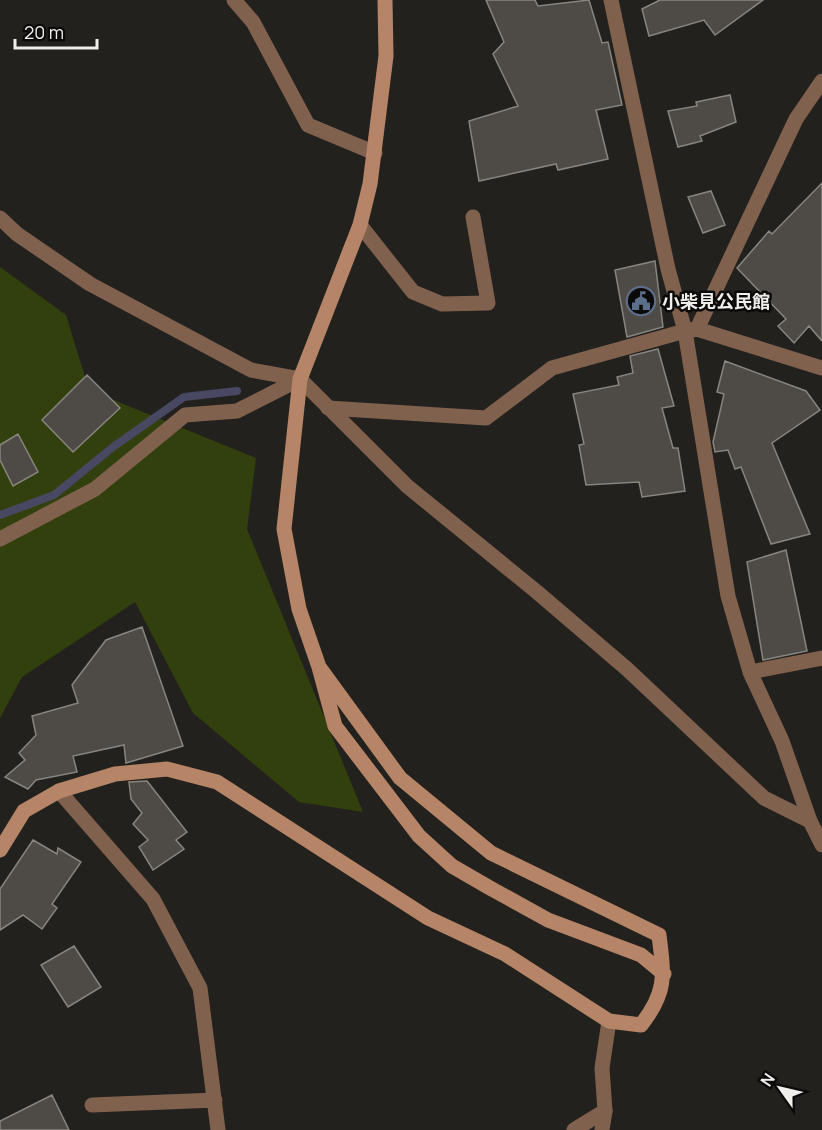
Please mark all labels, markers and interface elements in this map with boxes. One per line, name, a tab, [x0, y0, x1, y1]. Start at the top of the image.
scale bar	[15, 12, 98, 50]
text: 20 m	[24, 20, 64, 44]
public building icon: 小柴見公民館	[625, 285, 657, 317]
place label: 小柴見公民館	[662, 289, 770, 313]
north arrow	[750, 1058, 810, 1118]
text: N	[755, 1069, 780, 1091]

